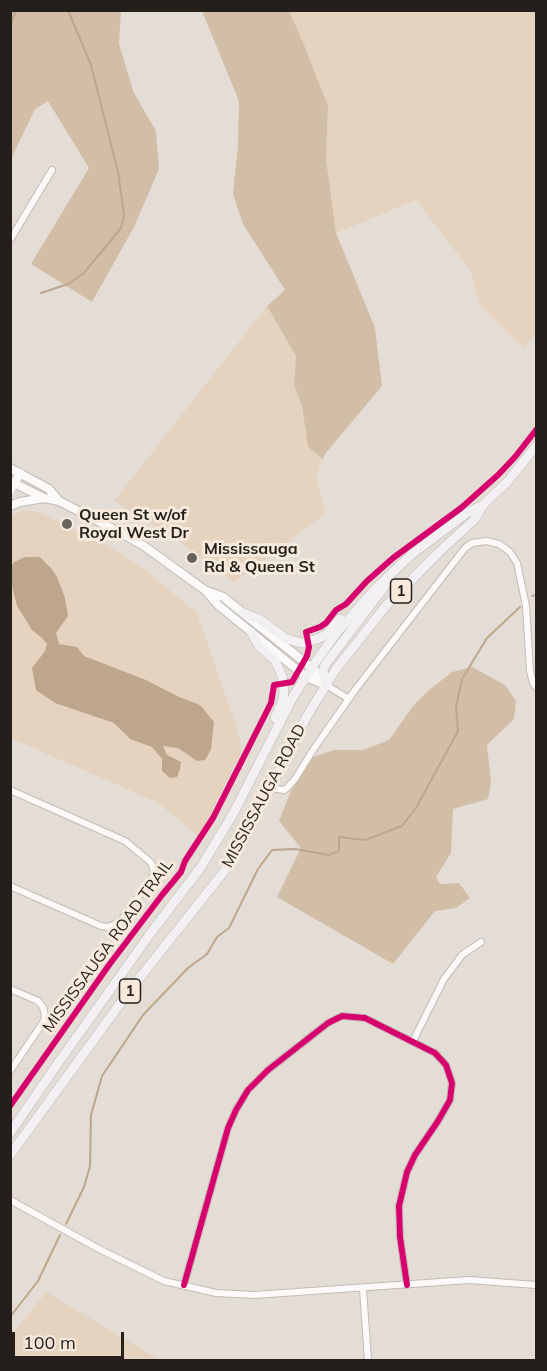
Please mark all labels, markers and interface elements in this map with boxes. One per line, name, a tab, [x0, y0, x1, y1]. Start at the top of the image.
place label: Queen St w/of Royal West Dr	[79, 505, 189, 543]
marker: Queen St w/of Royal West Dr	[60, 517, 74, 531]
place label: Mississauga Rd & Queen St	[204, 539, 315, 577]
marker: Mississauga Rd & Queen St	[185, 551, 199, 565]
road number: 1	[390, 579, 412, 603]
street label: MISSISSAUGA ROAD	[218, 721, 310, 871]
street label: MISSISSAUGA ROAD TRAIL	[39, 856, 177, 1036]
road number: 1	[120, 979, 140, 1003]
scale bar	[15, 1320, 128, 1358]
text: 100 m	[23, 1331, 76, 1354]

